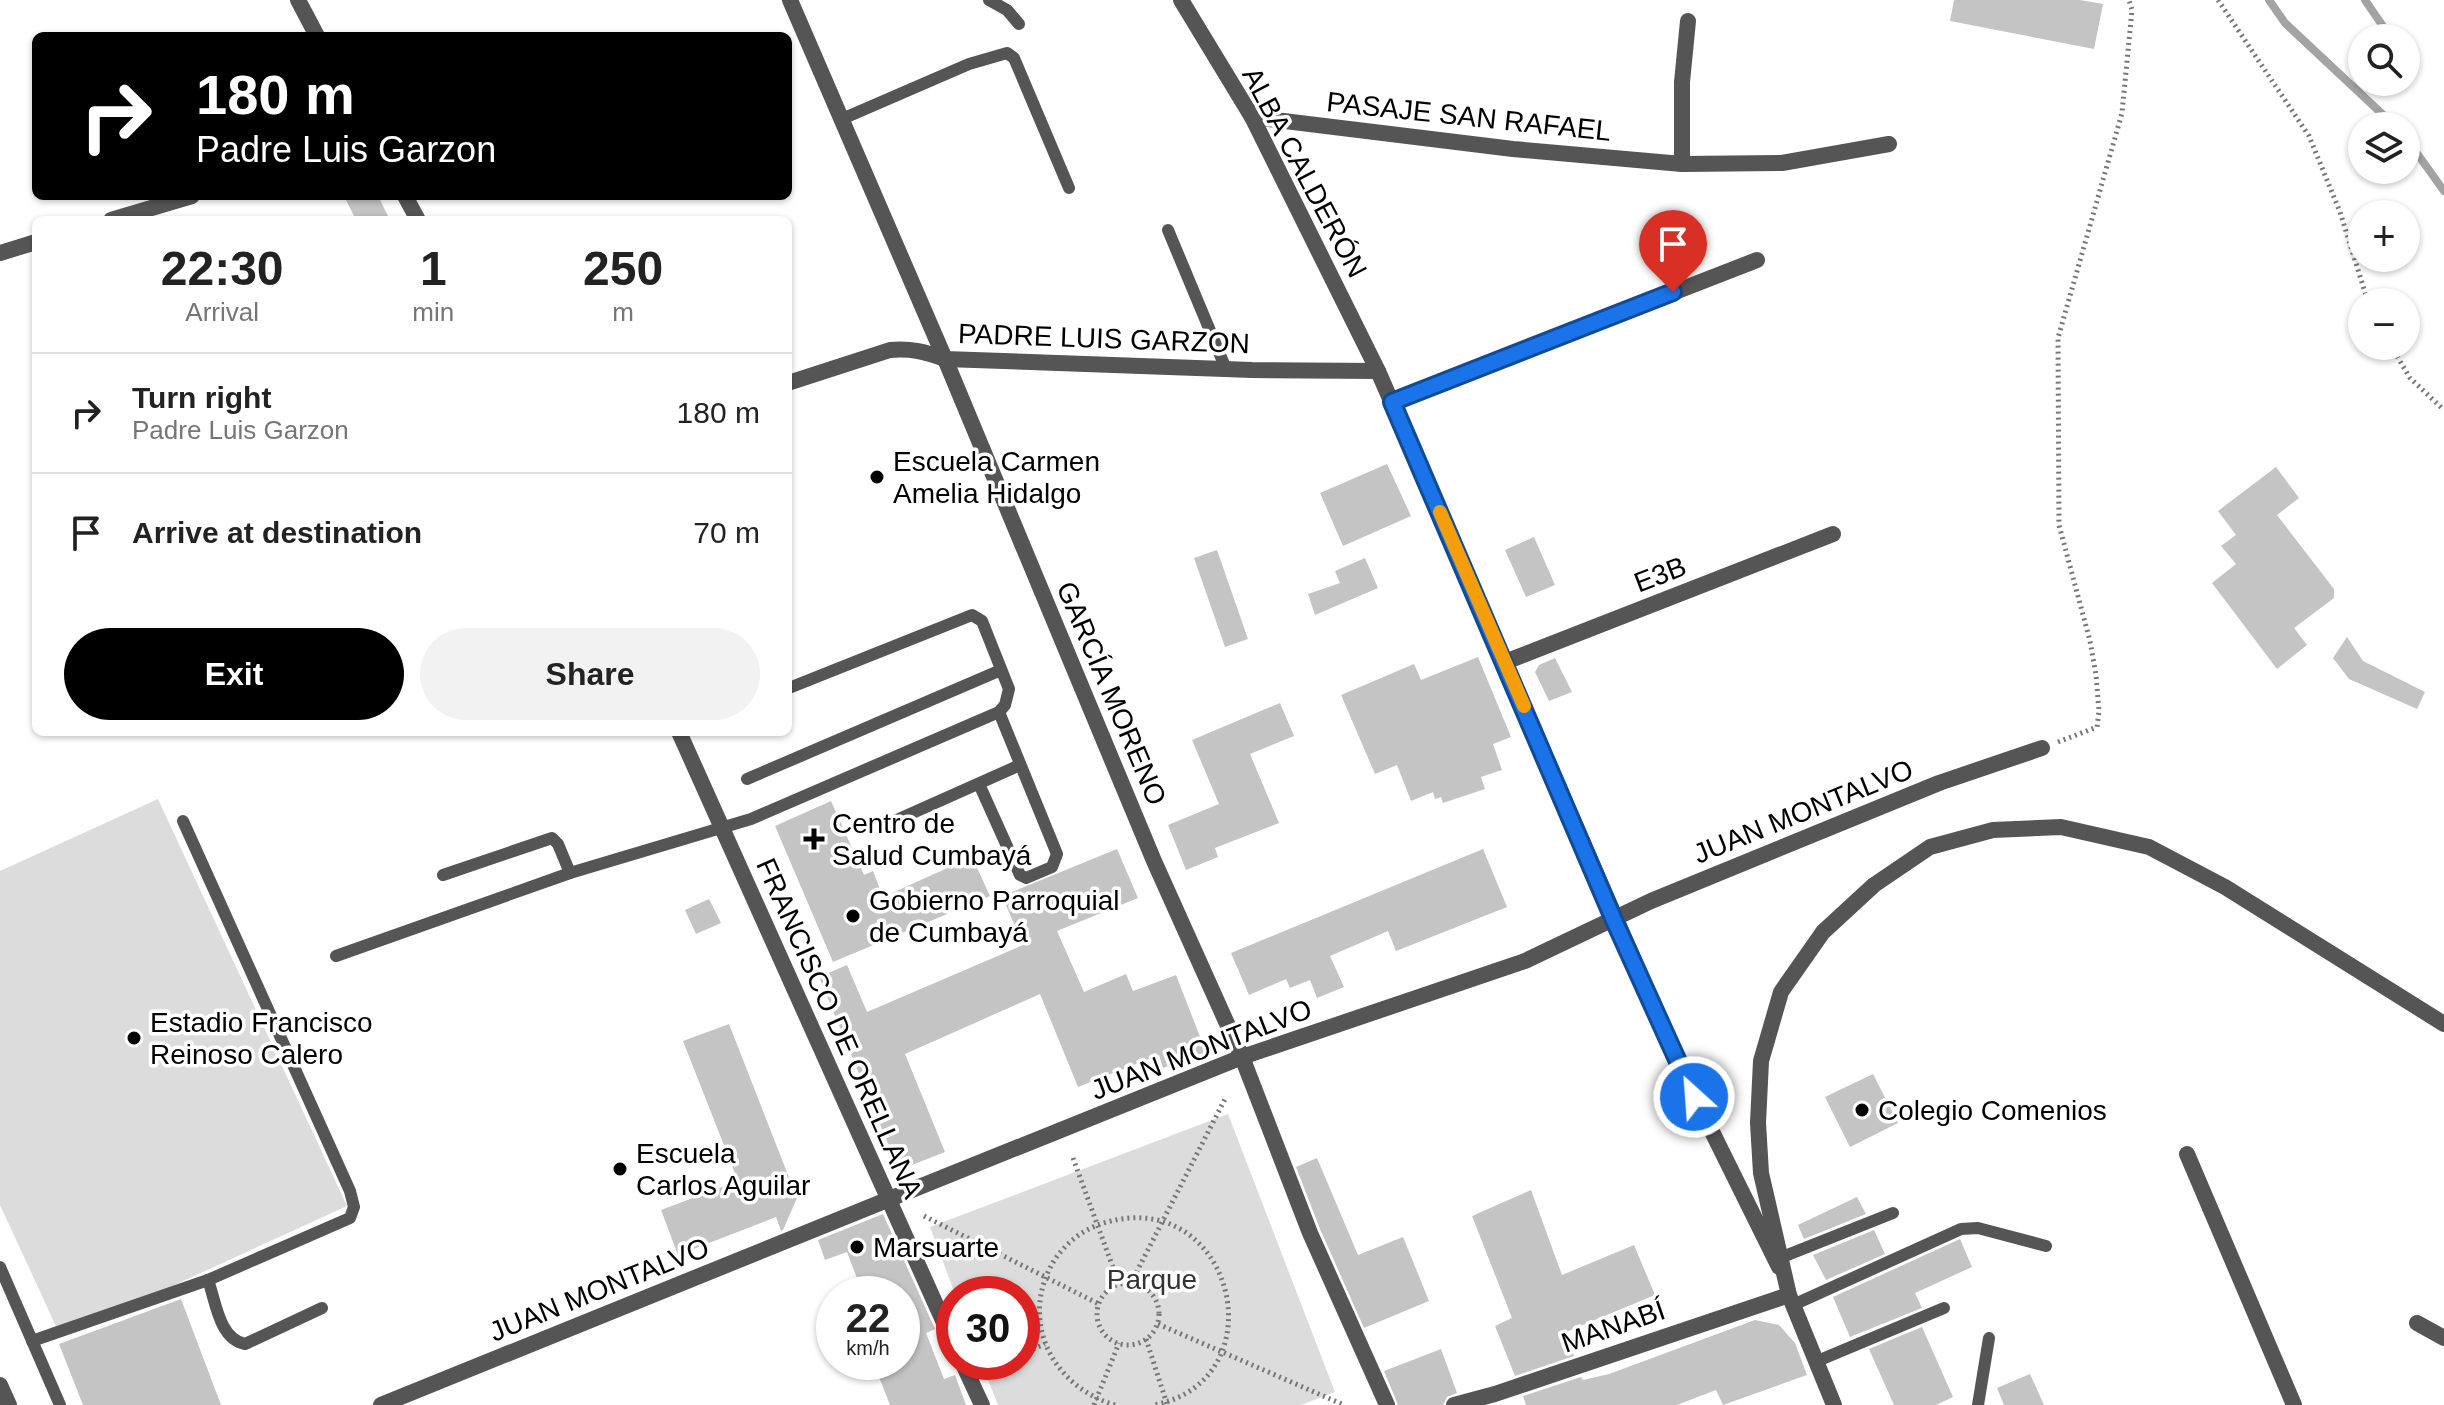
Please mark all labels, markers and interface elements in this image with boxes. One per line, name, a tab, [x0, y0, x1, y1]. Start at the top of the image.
map controls	[2348, 24, 2420, 360]
button: search	[2348, 24, 2420, 96]
street label: ALBA CALDERÓN	[1236, 62, 1373, 283]
text: 180 m	[196, 63, 355, 126]
icon: right	[64, 64, 168, 168]
street label: PASAJE SAN RAFAEL	[1325, 86, 1613, 147]
button: layers	[2348, 112, 2420, 184]
text: Padre Luis Garzon	[196, 129, 496, 170]
button: +	[2348, 200, 2420, 272]
pin	[1639, 210, 1707, 292]
icon: arrive	[1651, 222, 1695, 266]
text: 22:30	[161, 242, 284, 295]
text: 1	[420, 242, 447, 295]
text: 250	[583, 242, 663, 295]
button: −	[2348, 288, 2420, 360]
text: Arrival	[185, 297, 259, 327]
text: min	[412, 297, 454, 327]
text: m	[612, 297, 634, 327]
street label: PADRE LUIS GARZON	[958, 318, 1250, 359]
text: Turn right	[132, 381, 271, 414]
icon: right	[64, 391, 108, 435]
text: 180 m	[677, 396, 760, 429]
text: Padre Luis Garzon	[132, 415, 349, 445]
place label: Escuela Carmen Amelia Hidalgo	[893, 446, 1100, 509]
marker: Escuela Carmen Amelia Hidalgo	[868, 468, 886, 486]
icon: arrive	[64, 511, 108, 555]
text: Arrive at destination	[132, 516, 422, 549]
text: 70 m	[693, 516, 760, 549]
street label: E3B	[1630, 551, 1690, 598]
street label: GARCÍA MORENO	[1050, 577, 1173, 810]
button: Exit	[64, 628, 404, 720]
button: Share	[420, 628, 760, 720]
street label: JUAN MONTALVO	[1689, 753, 1917, 870]
place label: Centro de Salud Cumbayá	[832, 808, 1032, 871]
marker: Centro de Salud Cumbayá	[803, 828, 825, 850]
street label: FRANCISCO DE ORELLANA	[750, 853, 929, 1203]
place label: Gobierno Parroquial de Cumbayá	[869, 885, 1120, 948]
marker: Gobierno Parroquial de Cumbayá	[844, 907, 862, 925]
street label: JUAN MONTALVO	[1086, 993, 1316, 1106]
place label: Estadio Francisco Reinoso Calero	[150, 1007, 373, 1070]
marker: Estadio Francisco Reinoso Calero	[125, 1029, 143, 1047]
position arrow	[1652, 1055, 1736, 1139]
place label: Colegio Comenios	[1878, 1095, 2107, 1126]
marker: Colegio Comenios	[1853, 1101, 1871, 1119]
place label: Escuela Carlos Aguilar	[636, 1138, 810, 1201]
marker: Escuela Carlos Aguilar	[611, 1160, 629, 1178]
street label: JUAN MONTALVO	[485, 1231, 713, 1348]
place label: Marsuarte	[873, 1232, 999, 1263]
marker: Marsuarte	[848, 1238, 866, 1256]
park label: Parque	[1107, 1264, 1197, 1295]
speed limit sign: 30	[936, 1276, 1040, 1380]
street label: MANABÍ	[1557, 1294, 1669, 1359]
text: 22	[846, 1296, 890, 1340]
text: km/h	[846, 1337, 890, 1359]

